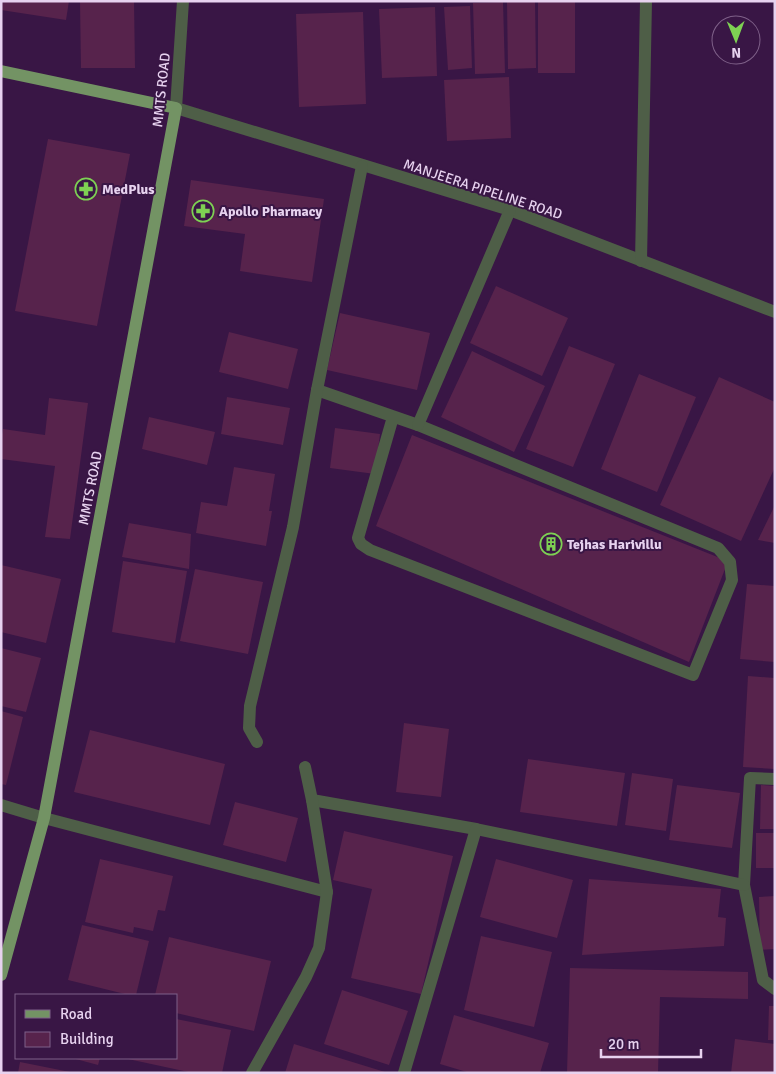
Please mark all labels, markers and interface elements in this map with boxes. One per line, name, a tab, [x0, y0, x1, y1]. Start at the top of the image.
north arrow	[711, 15, 761, 65]
text: N	[731, 44, 741, 61]
street label: MMTS ROAD	[149, 52, 174, 128]
street label: MANJEERA PIPELINE ROAD	[401, 156, 564, 223]
pharmacy icon: MedPlus	[74, 177, 98, 201]
place label: MedPlus	[102, 181, 155, 198]
pharmacy icon: Apollo Pharmacy	[191, 199, 215, 223]
place label: Apollo Pharmacy	[219, 203, 322, 220]
street label: MMTS ROAD	[75, 450, 106, 527]
building icon: Tejhas Harivillu	[539, 532, 563, 556]
place label: Tejhas Harivillu	[567, 536, 662, 553]
legend	[15, 994, 178, 1059]
text: Road	[60, 1005, 92, 1023]
scale bar	[601, 1026, 701, 1058]
text: Building	[60, 1030, 114, 1048]
text: 20 m	[608, 1035, 639, 1053]

